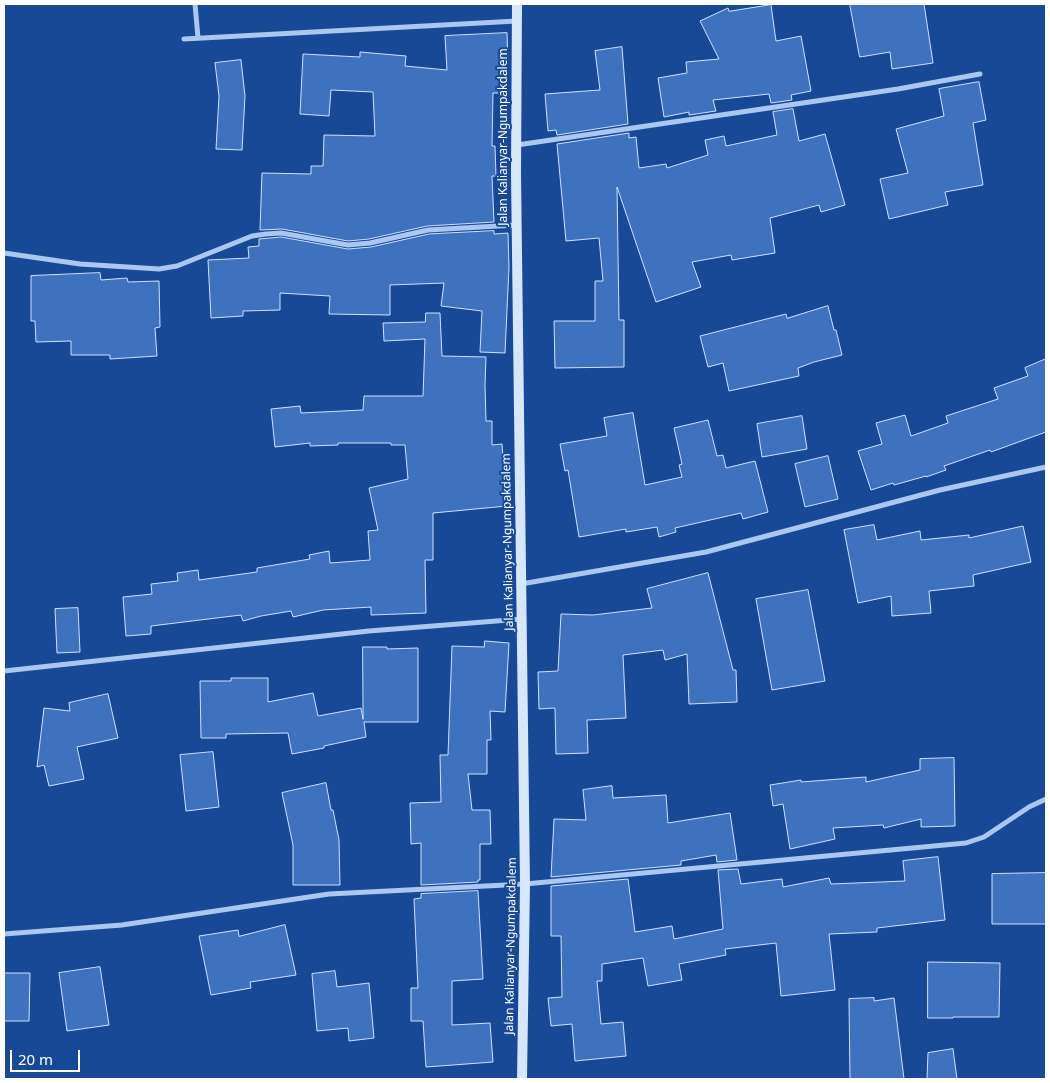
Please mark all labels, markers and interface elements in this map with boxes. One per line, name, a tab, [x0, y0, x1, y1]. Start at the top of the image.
street label: Jalan Kalianyar-Ngumpakdalem	[497, 48, 511, 226]
street label: Jalan Kalianyar-Ngumpakdalem	[499, 453, 517, 631]
street label: Jalan Kalianyar-Ngumpakdalem	[502, 857, 520, 1035]
scale bar	[12, 1040, 82, 1072]
text: 20 m	[18, 1049, 53, 1069]

